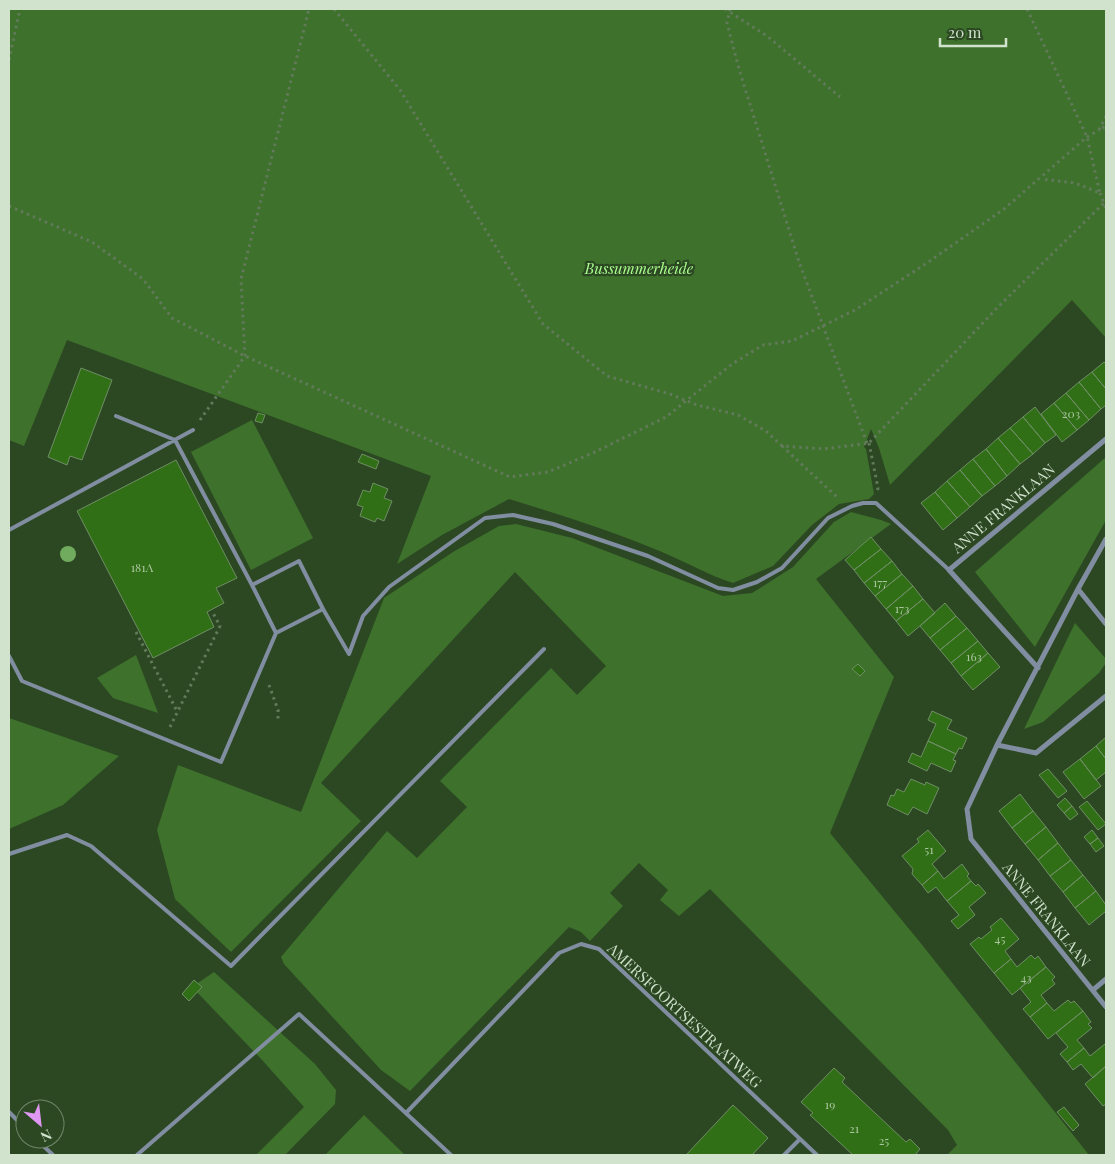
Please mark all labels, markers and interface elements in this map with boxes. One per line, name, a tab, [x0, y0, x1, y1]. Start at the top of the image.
scale bar	[940, 15, 1006, 47]
text: 20 m	[948, 22, 982, 42]
park label: Bussummerheide	[584, 258, 694, 278]
house number: 203	[1062, 405, 1080, 421]
street label: ANNE FRANKLAAN	[946, 459, 1059, 558]
house number: 181A	[131, 559, 154, 575]
house number: 177	[873, 574, 887, 590]
house number: 173	[895, 600, 909, 616]
house number: 163	[966, 648, 982, 664]
house number: 51	[924, 841, 934, 857]
street label: ANNE FRANKLAAN	[998, 857, 1096, 971]
house number: 45	[995, 930, 1005, 946]
street label: AMERSFOORTSESTRAATWEG	[603, 938, 767, 1092]
house number: 43	[1020, 969, 1032, 985]
house number: 19	[825, 1096, 835, 1112]
north arrow	[15, 1099, 65, 1149]
house number: 21	[849, 1120, 860, 1136]
text: N	[37, 1125, 55, 1147]
house number: 25	[879, 1132, 889, 1148]

